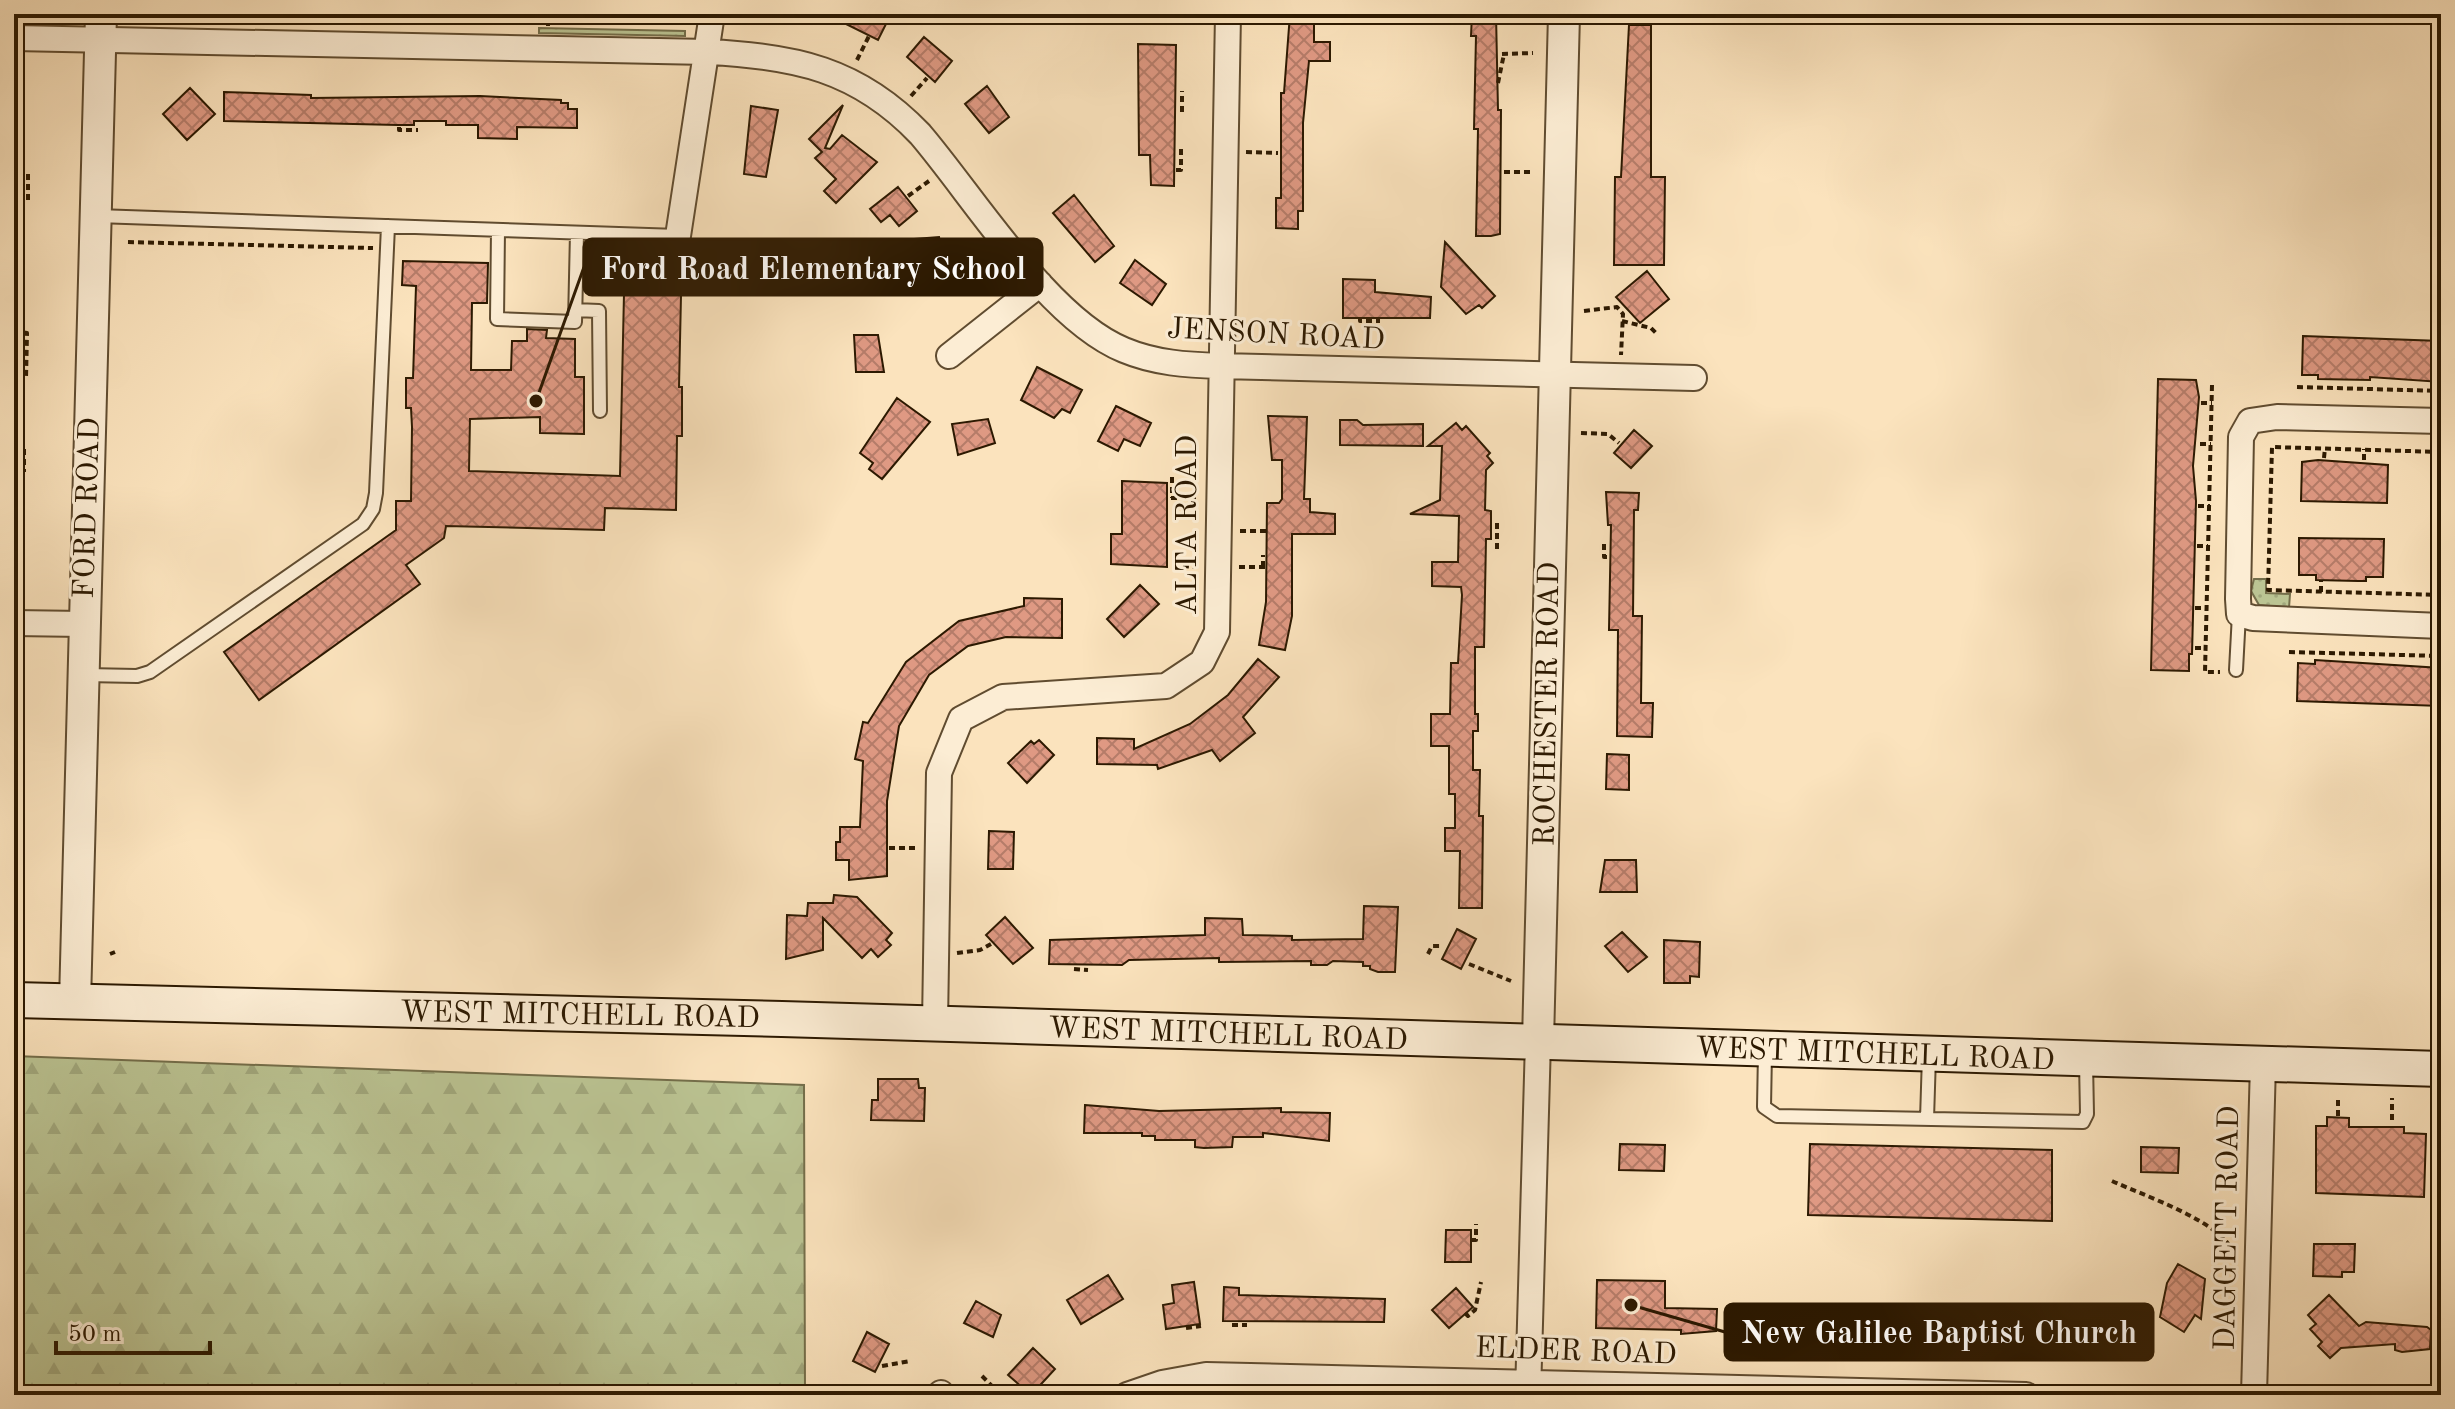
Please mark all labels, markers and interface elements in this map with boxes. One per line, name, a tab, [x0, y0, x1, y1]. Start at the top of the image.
callout: Ford Road Elementary School	[584, 239, 1042, 295]
text: Ford Road Elementary School	[600, 255, 1026, 287]
street label: JENSON ROAD	[1166, 314, 1386, 356]
street label: FORD ROAD	[70, 417, 106, 599]
street label: ALTA ROAD	[1173, 435, 1203, 615]
street label: ROCHESTER ROAD	[1531, 562, 1565, 847]
street label: WEST MITCHELL ROAD	[400, 998, 760, 1034]
street label: WEST MITCHELL ROAD	[1048, 1014, 1408, 1056]
street label: WEST MITCHELL ROAD	[1695, 1034, 2055, 1076]
street label: DAGGETT ROAD	[2211, 1105, 2245, 1351]
callout: New Galilee Baptist Church	[1725, 1304, 2153, 1360]
scale bar	[56, 1305, 210, 1355]
text: New Galilee Baptist Church	[1741, 1319, 2137, 1351]
text: 50 m	[68, 1323, 122, 1347]
street label: ELDER ROAD	[1475, 1333, 1677, 1371]

